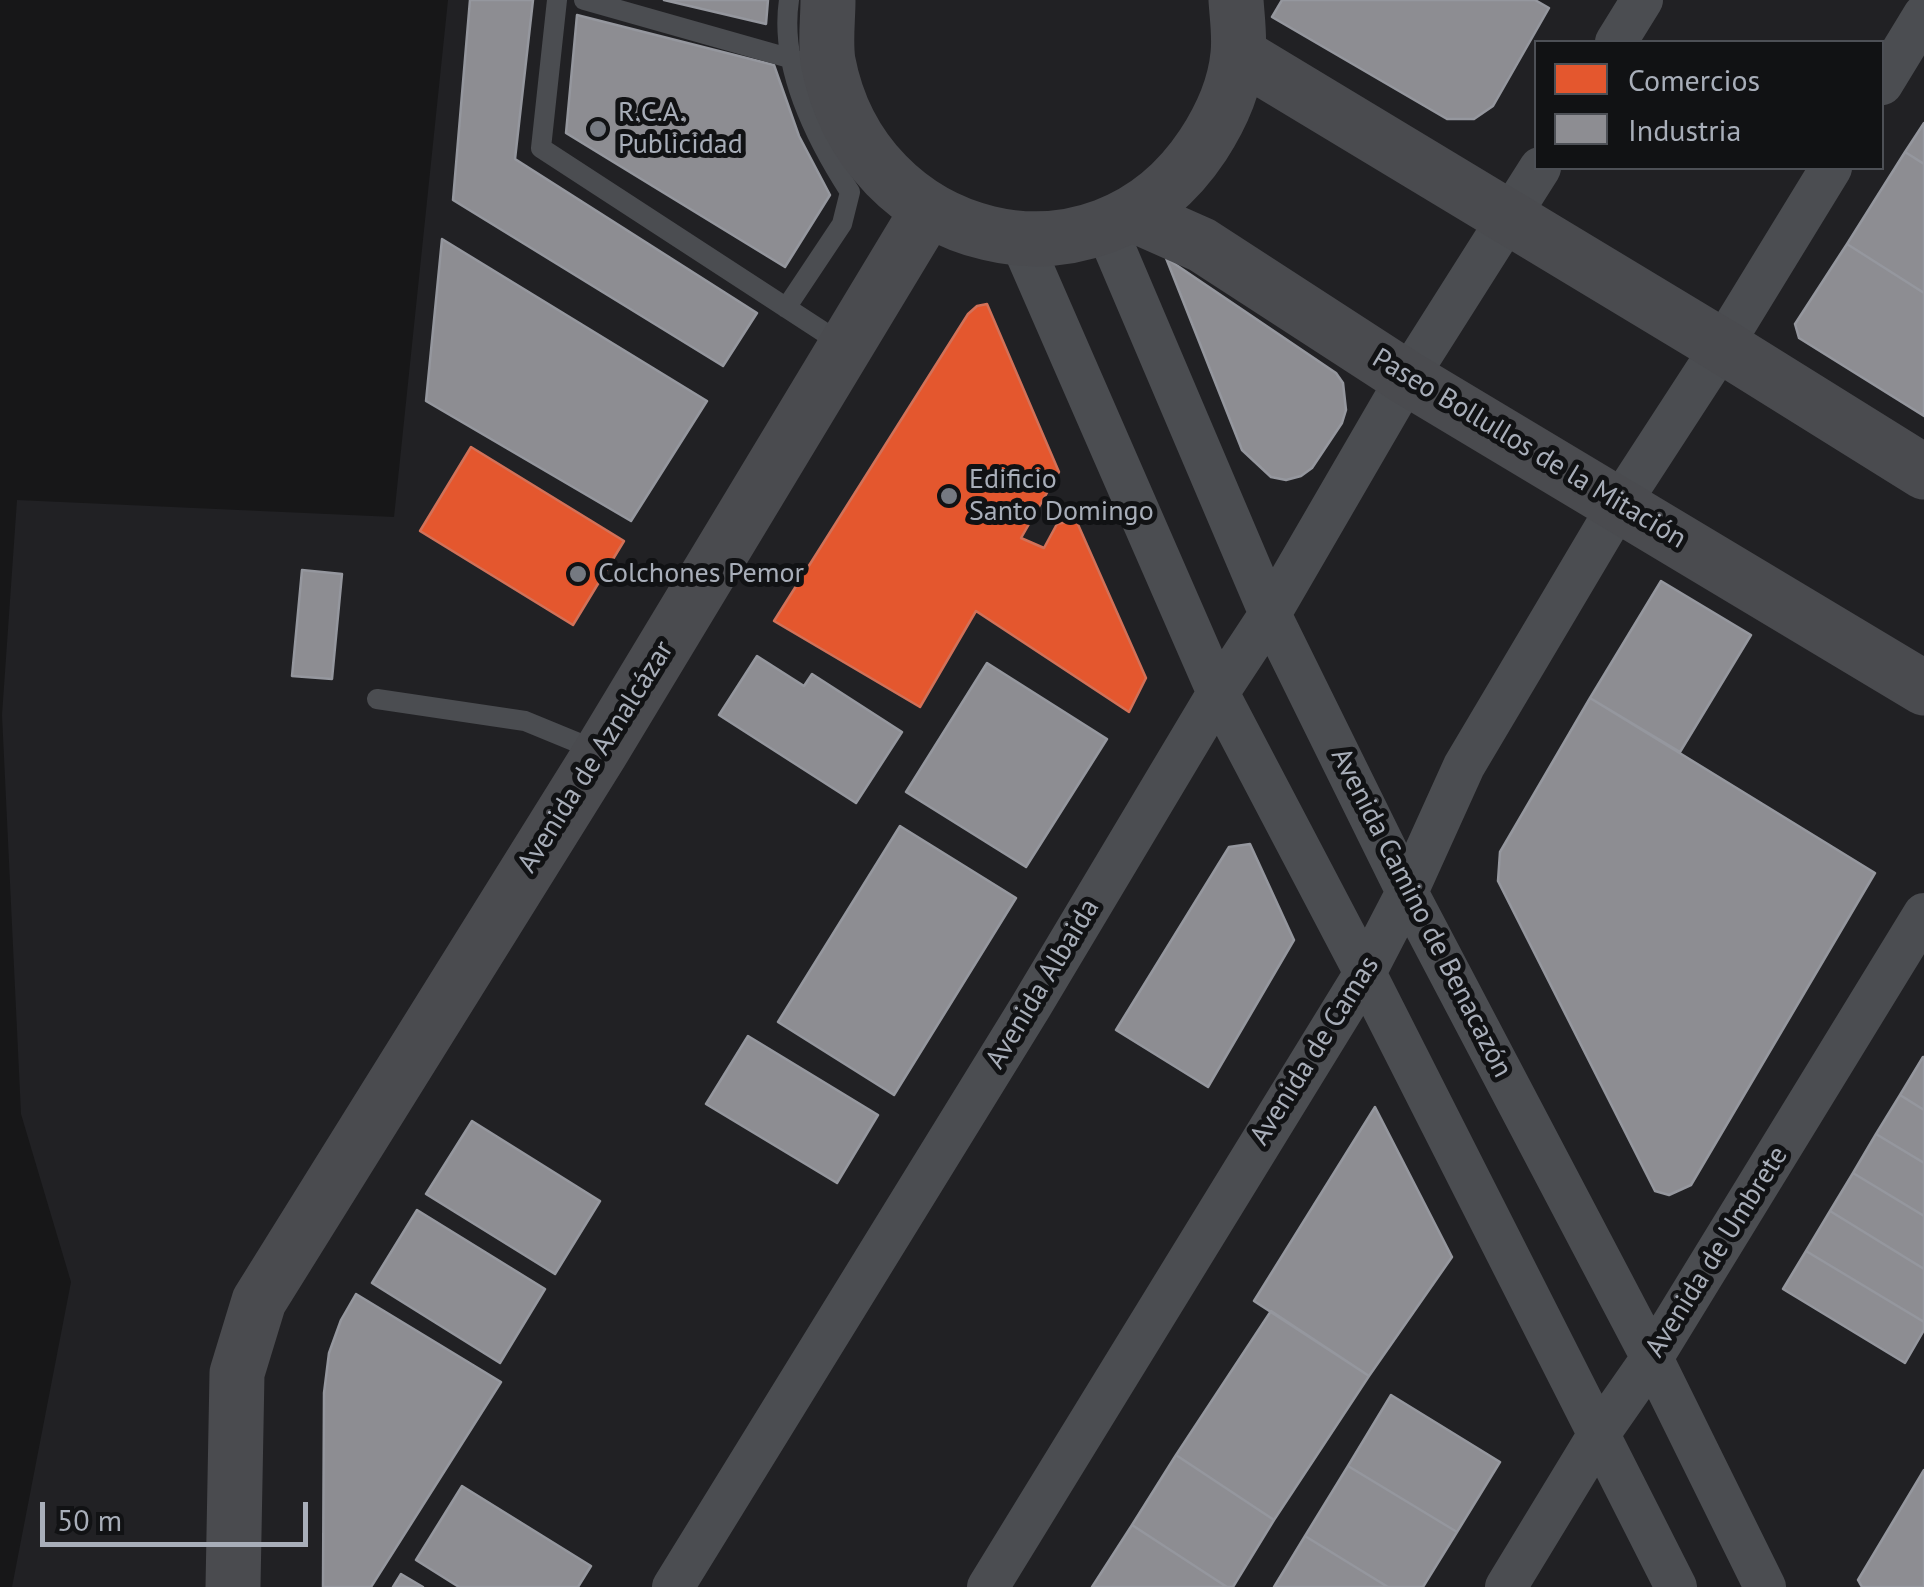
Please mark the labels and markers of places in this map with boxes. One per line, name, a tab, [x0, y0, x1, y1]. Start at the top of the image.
place label: R.C.A. Publicidad	[618, 96, 743, 162]
marker: R.C.A. Publicidad	[587, 118, 609, 140]
place label: Edificio Santo Domingo	[969, 463, 1154, 529]
marker: Edificio Santo Domingo	[938, 485, 960, 507]
place label: Colchones Pemor	[598, 557, 804, 591]
marker: Colchones Pemor	[567, 563, 589, 585]

